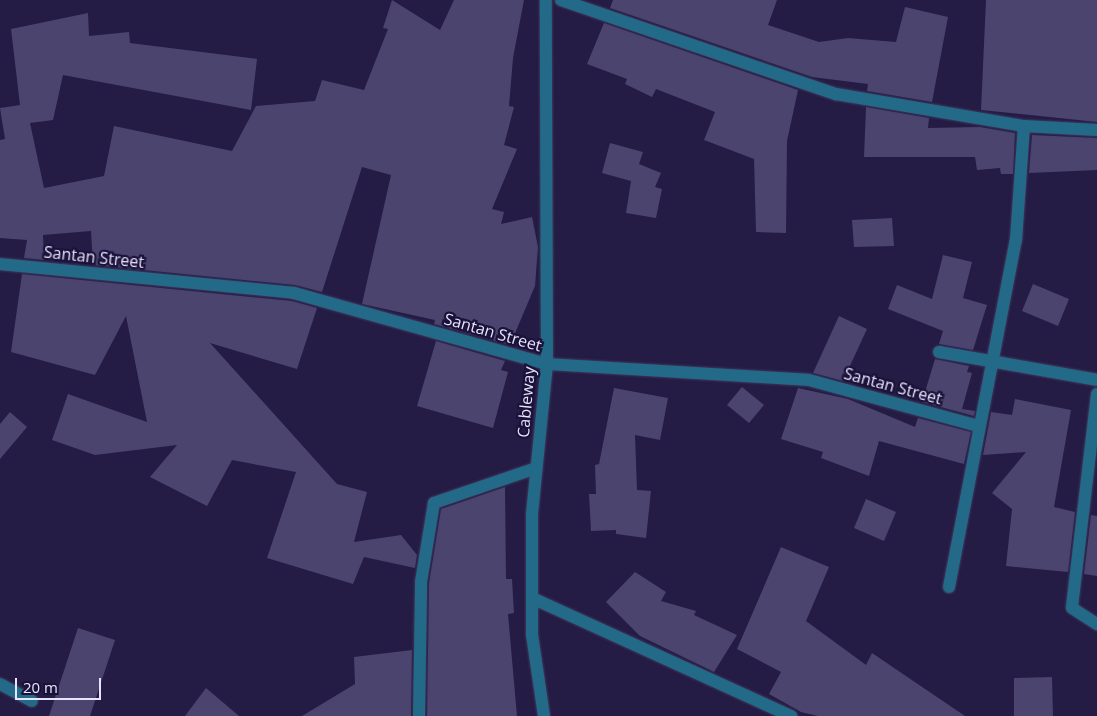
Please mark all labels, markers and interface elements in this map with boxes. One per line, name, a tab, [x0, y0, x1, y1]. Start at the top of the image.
street label: Santan Street	[43, 242, 145, 272]
street label: Santan Street	[442, 309, 544, 355]
street label: Santan Street	[842, 364, 944, 408]
street label: Cableway	[513, 366, 539, 438]
scale bar	[18, 668, 104, 700]
text: 20 m	[23, 677, 58, 697]

